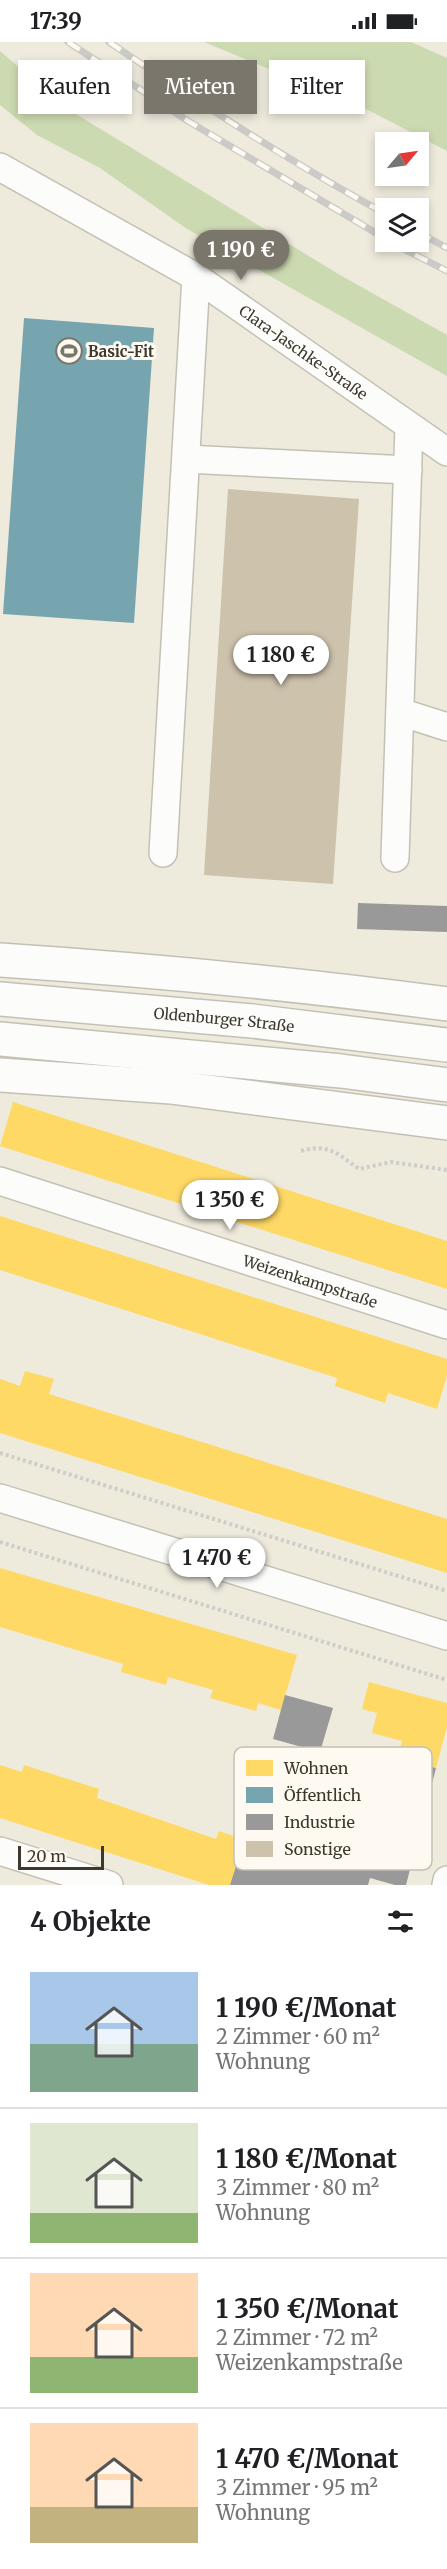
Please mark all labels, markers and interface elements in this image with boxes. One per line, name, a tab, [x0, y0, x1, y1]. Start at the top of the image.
text: 17:39	[30, 7, 82, 35]
chip: Kaufen	[18, 60, 132, 114]
chip: Mieten	[144, 60, 257, 114]
chip: Filter	[269, 60, 365, 114]
north arrow	[375, 132, 429, 186]
map controls	[375, 132, 429, 252]
button: layers	[375, 198, 429, 252]
pin: 1 190 €	[186, 230, 296, 281]
text: 1 190 €	[207, 237, 275, 262]
street label: Clara-Jaschke-Straße	[236, 301, 372, 404]
sports icon: Basic-Fit	[54, 336, 84, 366]
place label: Basic-Fit	[88, 342, 154, 361]
pin: 1 180 €	[226, 635, 336, 686]
text: 1 180 €	[247, 642, 315, 667]
street label: Oldenburger Straße	[153, 1003, 296, 1036]
pin: 1 350 €	[175, 1180, 285, 1231]
text: 1 350 €	[196, 1187, 264, 1212]
street label: Weizenkampstraße	[240, 1250, 380, 1312]
pin: 1 470 €	[162, 1538, 272, 1589]
text: 1 470 €	[183, 1545, 251, 1570]
legend	[234, 1747, 432, 1870]
text: Wohnen	[283, 1758, 349, 1778]
text: Öffentlich	[284, 1785, 361, 1805]
text: Industrie	[284, 1812, 355, 1832]
text: Sonstige	[284, 1839, 351, 1859]
scale bar	[18, 1843, 104, 1870]
text: 20 m	[27, 1846, 66, 1866]
text: 4 Objekte	[30, 1905, 151, 1938]
icon: filters	[384, 1905, 417, 1938]
text: 1 190 €/Monat	[216, 1991, 397, 2024]
icon: home	[78, 1996, 150, 2068]
text: 2 Zimmer · 60 m²	[216, 2024, 380, 2049]
text: Wohnung	[216, 2049, 310, 2074]
text: 1 180 €/Monat	[216, 2142, 397, 2175]
icon: home	[78, 2147, 150, 2219]
text: 3 Zimmer · 80 m²	[216, 2175, 379, 2200]
text: Wohnung	[216, 2200, 310, 2225]
text: 1 350 €/Monat	[216, 2292, 398, 2325]
icon: home	[78, 2297, 150, 2369]
text: 2 Zimmer · 72 m²	[216, 2325, 378, 2350]
text: Weizenkampstraße	[216, 2350, 403, 2375]
text: 1 470 €/Monat	[216, 2442, 398, 2475]
icon: home	[78, 2447, 150, 2519]
text: 3 Zimmer · 95 m²	[216, 2475, 378, 2500]
text: Wohnung	[216, 2500, 310, 2525]

